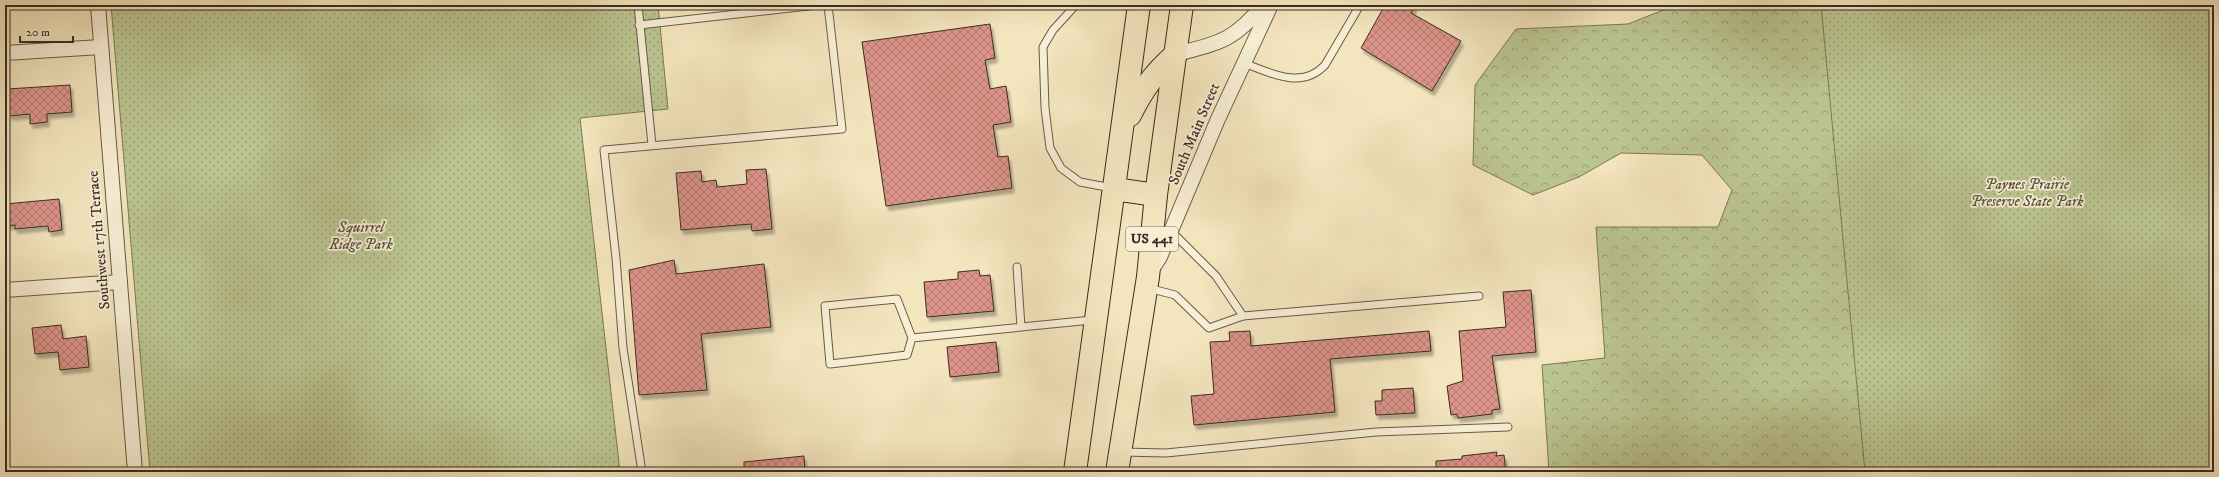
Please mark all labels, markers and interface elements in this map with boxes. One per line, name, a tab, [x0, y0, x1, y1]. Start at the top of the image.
scale bar	[20, 18, 73, 44]
text: 20 m	[26, 25, 50, 40]
street label: South Main Street	[1164, 80, 1224, 188]
street label: Southwest 17th Terrace	[83, 170, 115, 310]
park label: Paynes Prairie Preserve State Park	[1970, 175, 2084, 211]
park label: Squirrel Ridge Park	[328, 218, 394, 254]
road number: US 441	[1126, 227, 1178, 251]

